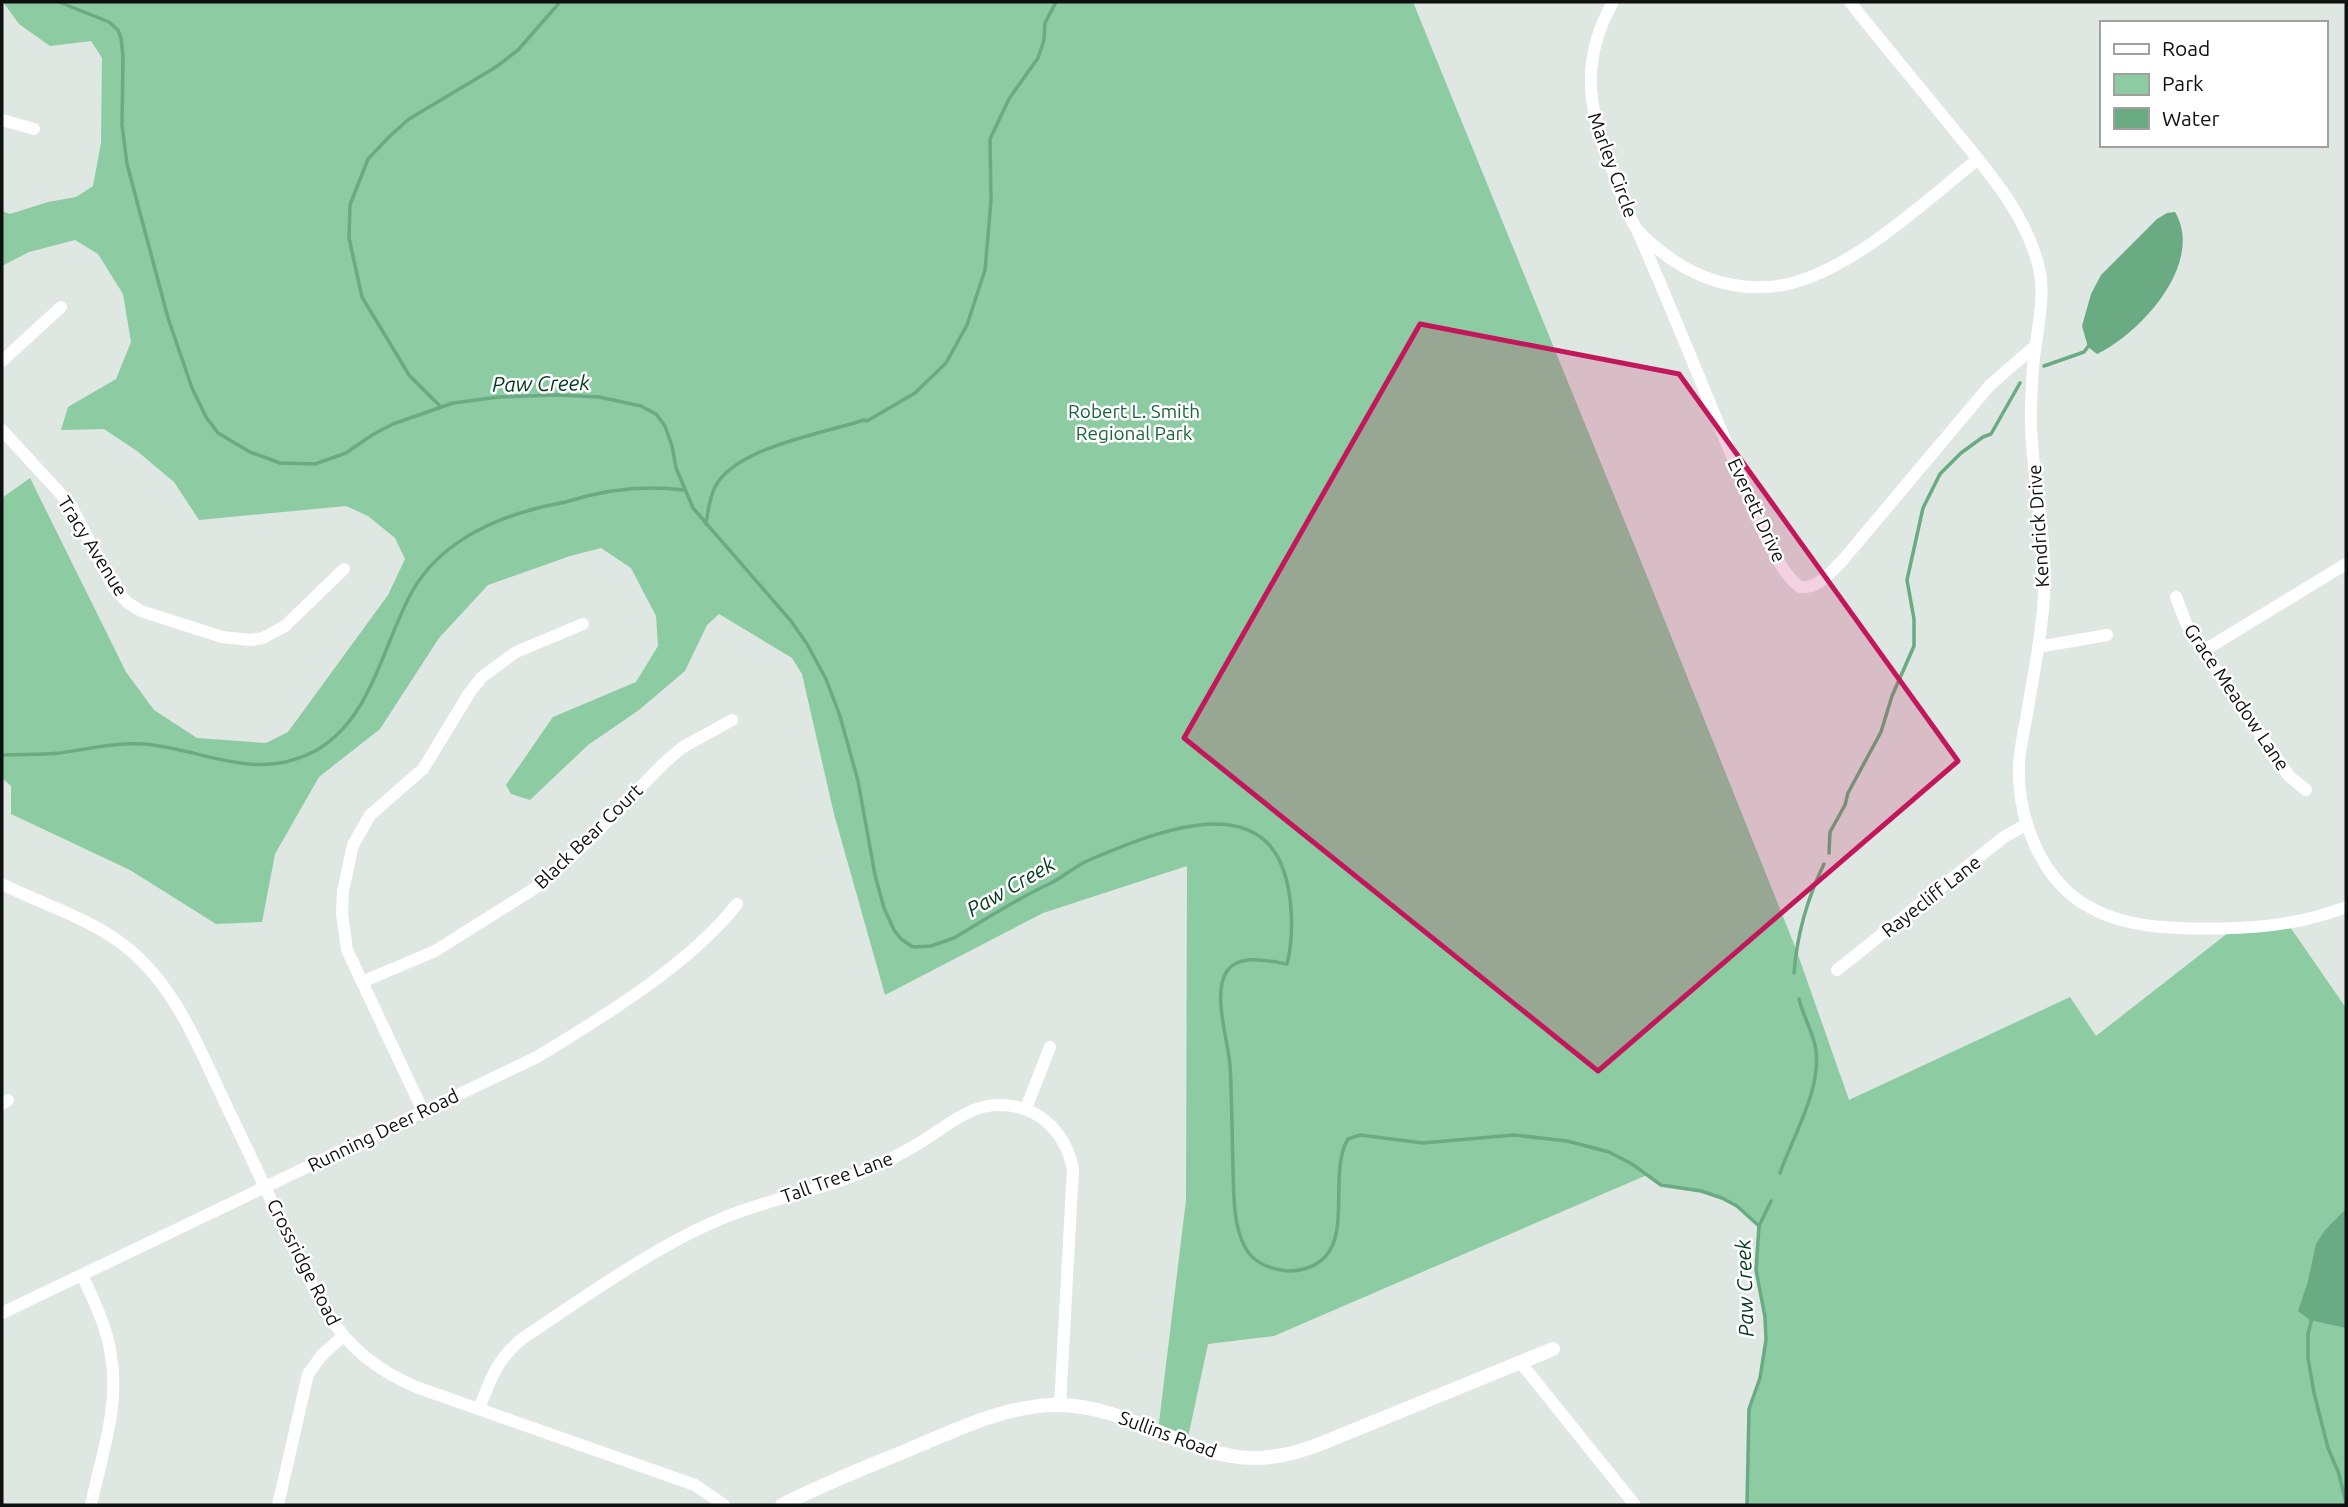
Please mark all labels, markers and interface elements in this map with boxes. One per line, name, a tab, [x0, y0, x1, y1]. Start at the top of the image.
legend	[2100, 21, 2327, 147]
text: Road	[2162, 36, 2210, 60]
text: Park	[2162, 71, 2204, 95]
text: Water	[2162, 106, 2220, 130]
street label: Marley Circle	[1584, 109, 1642, 221]
water label: Paw Creek	[492, 370, 590, 396]
park label: Robert L. Smith Regional Park	[1068, 400, 1200, 444]
street label: Everett Drive	[1723, 455, 1791, 565]
street label: Kendrick Drive	[2023, 464, 2053, 588]
street label: Tracy Avenue	[54, 492, 132, 600]
street label: Grace Meadow Lane	[2180, 620, 2294, 774]
street label: Black Bear Court	[529, 778, 647, 893]
water label: Paw Creek	[962, 851, 1059, 921]
street label: Rayecliff Lane	[1877, 851, 1985, 941]
street label: Running Deer Road	[304, 1084, 462, 1176]
street label: Tall Tree Lane	[778, 1147, 896, 1207]
street label: Crossridge Road	[263, 1195, 345, 1329]
water label: Paw Creek	[1730, 1239, 1758, 1337]
street label: Sullins Road	[1116, 1406, 1220, 1462]

